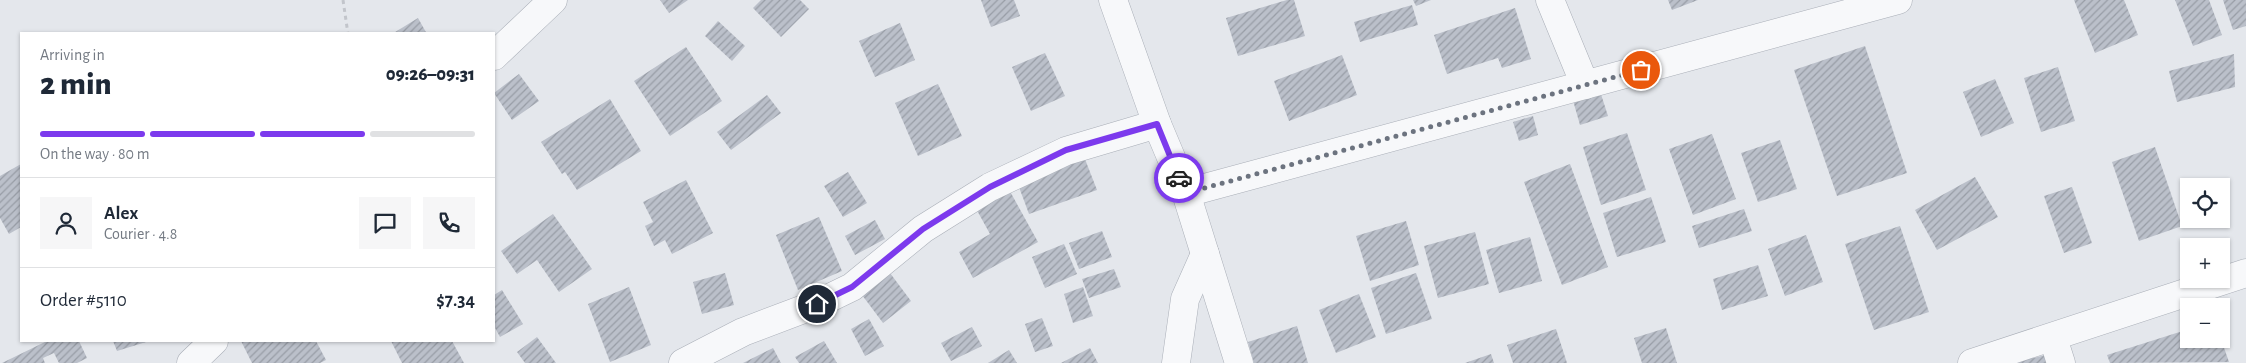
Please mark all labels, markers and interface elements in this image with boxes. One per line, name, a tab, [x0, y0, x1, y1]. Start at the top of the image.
text: Arriving in	[40, 47, 105, 63]
pin	[1620, 49, 1662, 91]
icon: bag	[1627, 56, 1655, 84]
text: 09:26–09:31	[386, 65, 475, 84]
text: 2 min	[40, 68, 112, 100]
text: On the way · 80 m	[40, 146, 149, 162]
courier	[1154, 153, 1204, 203]
icon: car	[1165, 164, 1193, 192]
map controls	[2180, 178, 2230, 348]
button: locate	[2180, 178, 2230, 228]
button: person	[40, 197, 92, 249]
button: chat	[359, 197, 411, 249]
button: phone	[423, 197, 475, 249]
text: Alex	[104, 204, 138, 223]
text: Courier · 4.8	[104, 226, 177, 242]
button: +	[2180, 238, 2230, 288]
pin	[796, 283, 838, 325]
icon: home	[803, 290, 831, 318]
text: Order #5110	[40, 291, 127, 310]
text: $7.34	[436, 291, 475, 310]
button: −	[2180, 298, 2230, 348]

